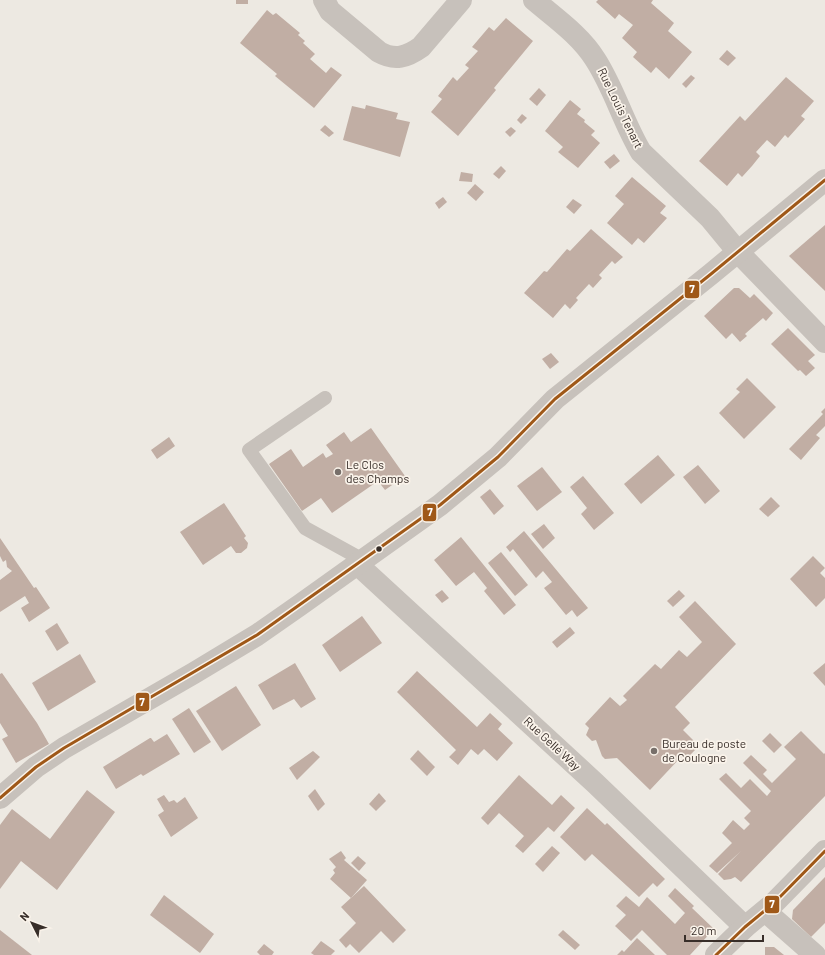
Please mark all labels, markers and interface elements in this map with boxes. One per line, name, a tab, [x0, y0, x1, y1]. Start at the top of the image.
street label: Rue Louis Tenart	[595, 65, 646, 150]
line badge: 7	[684, 280, 700, 299]
text: 7	[689, 282, 695, 295]
place label: Le Clos des Champs	[346, 457, 409, 485]
marker: Le Clos des Champs	[333, 467, 343, 477]
line badge: 7	[422, 503, 437, 522]
text: 7	[427, 505, 433, 518]
unlabelled marker	[374, 544, 384, 554]
line badge: 7	[135, 692, 150, 712]
text: 7	[139, 695, 145, 708]
street label: Rue Gellé Way	[522, 714, 584, 773]
place label: Bureau de poste de Coulogne	[662, 736, 746, 764]
marker: Bureau de poste de Coulogne	[649, 746, 659, 756]
line badge: 7	[764, 895, 780, 914]
text: 7	[769, 897, 775, 910]
north arrow	[12, 903, 52, 943]
text: N	[17, 909, 31, 923]
scale bar	[685, 917, 763, 943]
text: 20 m	[691, 923, 717, 937]

